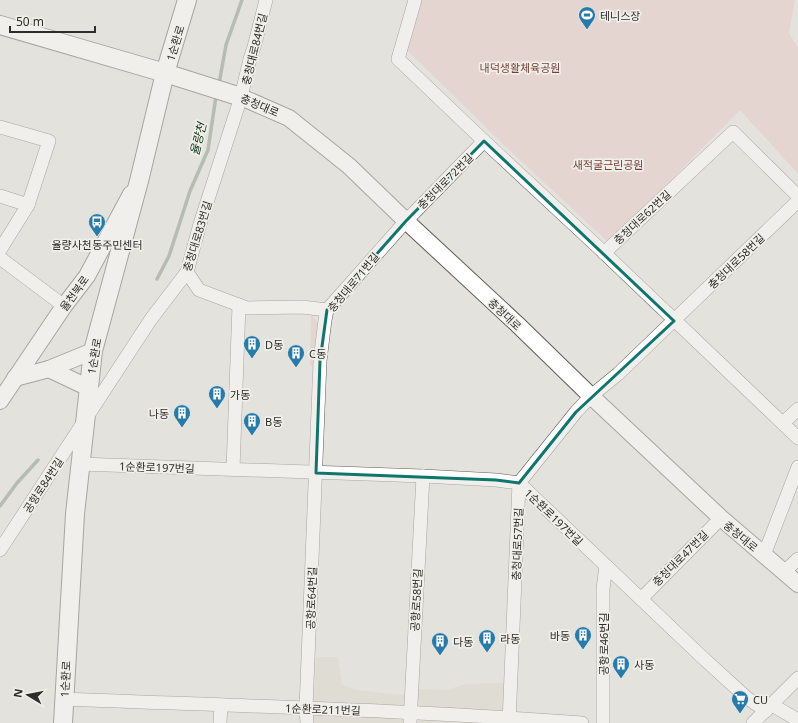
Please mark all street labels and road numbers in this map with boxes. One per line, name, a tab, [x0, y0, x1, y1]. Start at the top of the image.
street label: 충청대로84번길	[238, 12, 270, 86]
street label: 1순환로	[162, 23, 188, 63]
street label: 충청대로	[238, 90, 282, 120]
street label: 충청대로72번길	[414, 150, 476, 212]
street label: 충청대로62번길	[610, 187, 674, 247]
street label: 충청대로83번길	[179, 199, 215, 273]
street label: 충청대로58번길	[704, 230, 768, 292]
street label: 충청대로71번길	[324, 249, 382, 315]
street label: 율천북로	[56, 272, 92, 314]
street label: 충청대로	[485, 295, 525, 333]
street label: 1순환로	[83, 337, 105, 375]
street label: 공항로84번길	[20, 454, 66, 516]
street label: 1순환로197번길	[119, 458, 195, 476]
street label: 1순환로197번길	[522, 485, 586, 549]
street label: 충청대로57번길	[508, 507, 526, 581]
street label: 충청대로	[721, 517, 761, 555]
street label: 충청대로47번길	[649, 527, 711, 589]
street label: 공항로64번길	[302, 566, 320, 630]
street label: 공항로58번길	[407, 568, 425, 632]
street label: 공항로46번길	[596, 612, 611, 676]
street label: 1순환로	[57, 660, 73, 698]
street label: 1순환로211번길	[285, 700, 361, 718]

